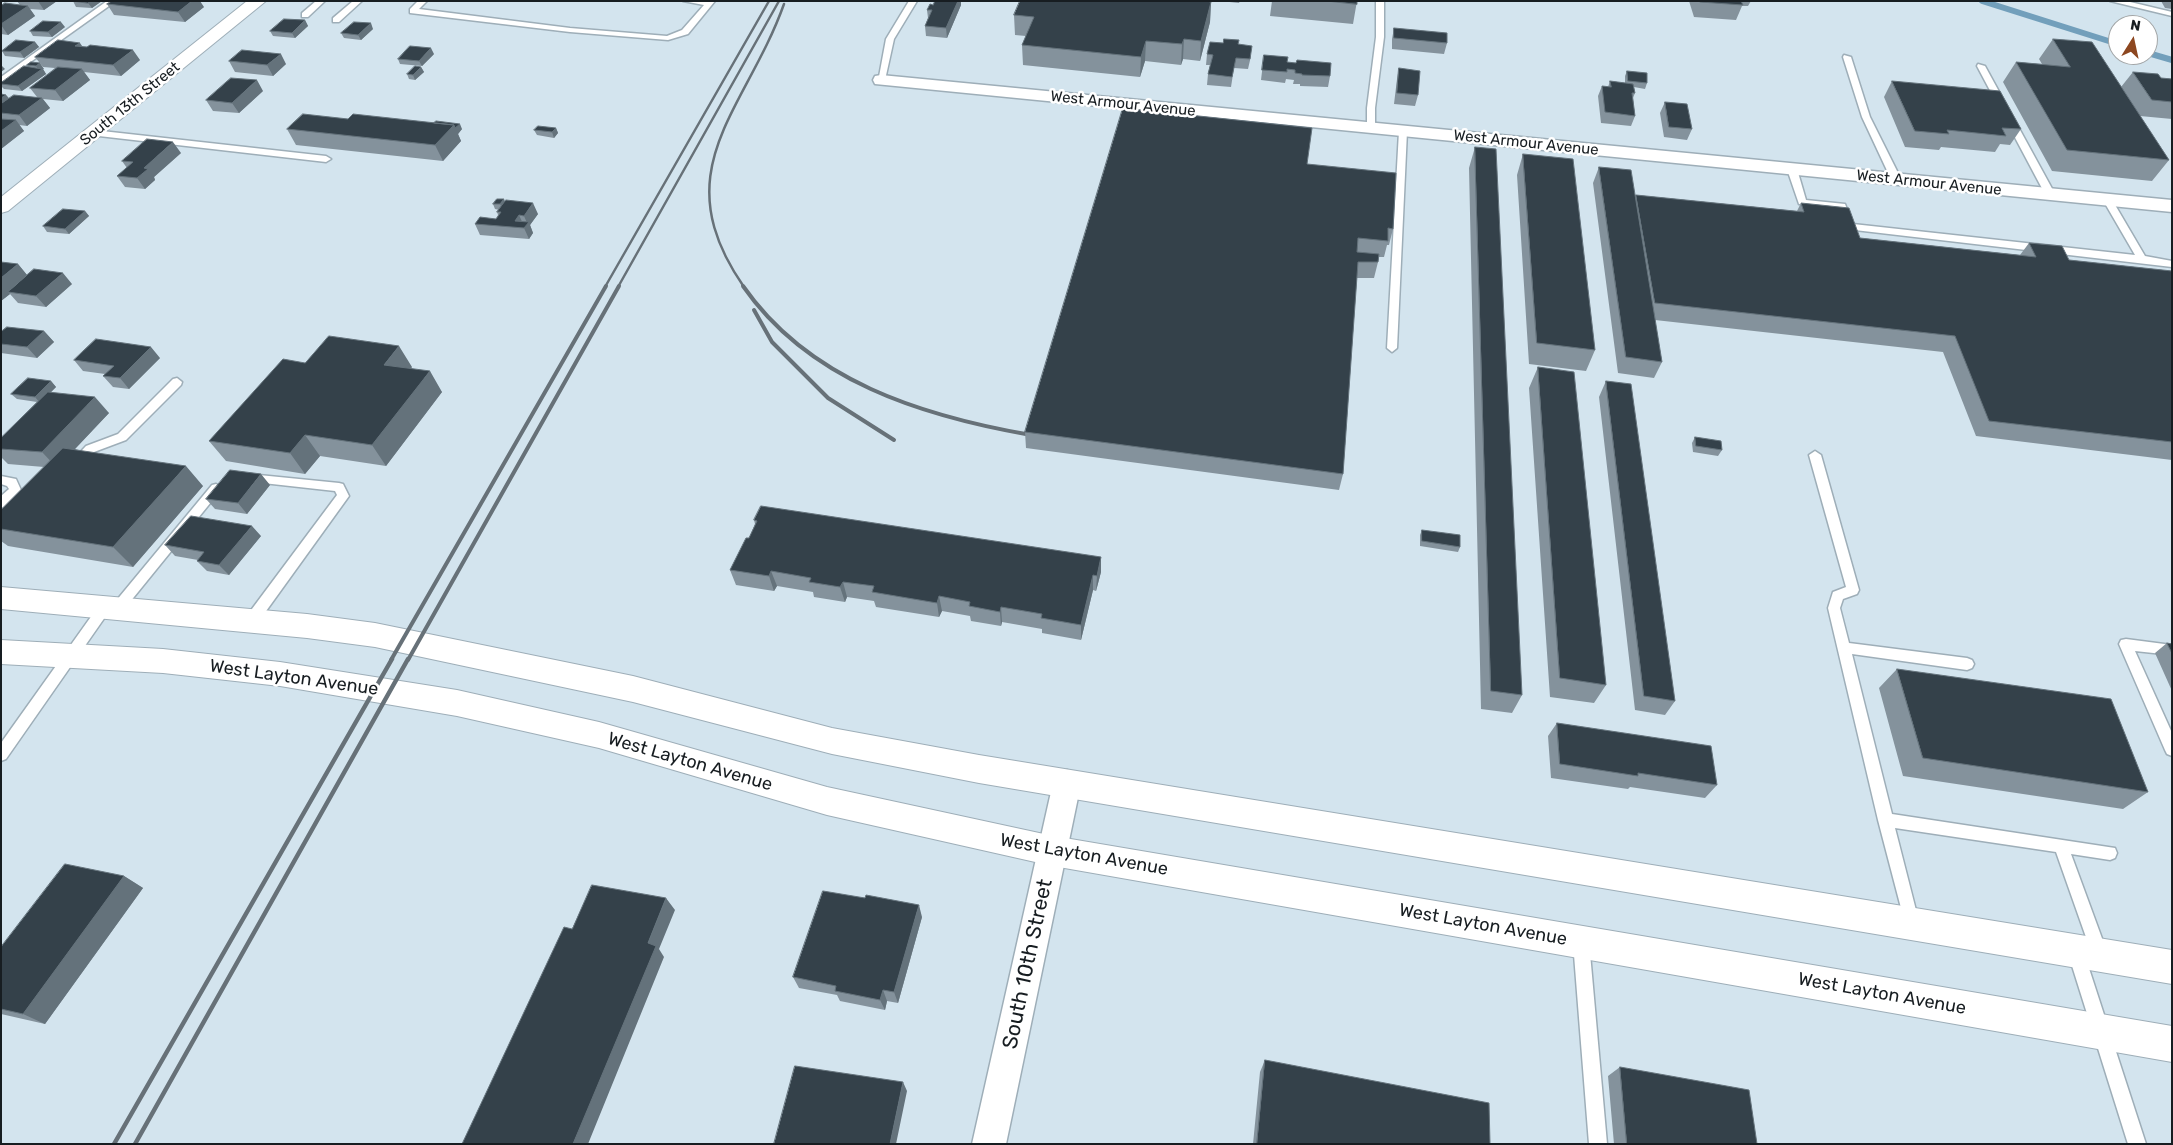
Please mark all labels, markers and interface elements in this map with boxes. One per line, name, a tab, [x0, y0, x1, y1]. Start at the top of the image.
north arrow	[2108, 15, 2158, 65]
text: N	[2129, 16, 2142, 35]
street label: South 13th Street	[76, 58, 184, 150]
street label: West Armour Avenue	[1050, 87, 1196, 121]
street label: West Armour Avenue	[1453, 126, 1599, 160]
street label: West Armour Avenue	[1856, 166, 2002, 200]
street label: West Layton Avenue	[208, 655, 380, 701]
street label: West Layton Avenue	[605, 728, 775, 796]
street label: West Layton Avenue	[998, 830, 1170, 880]
street label: South 10th Street	[998, 877, 1058, 1051]
street label: West Layton Avenue	[1397, 900, 1569, 950]
street label: West Layton Avenue	[1796, 969, 1968, 1019]

